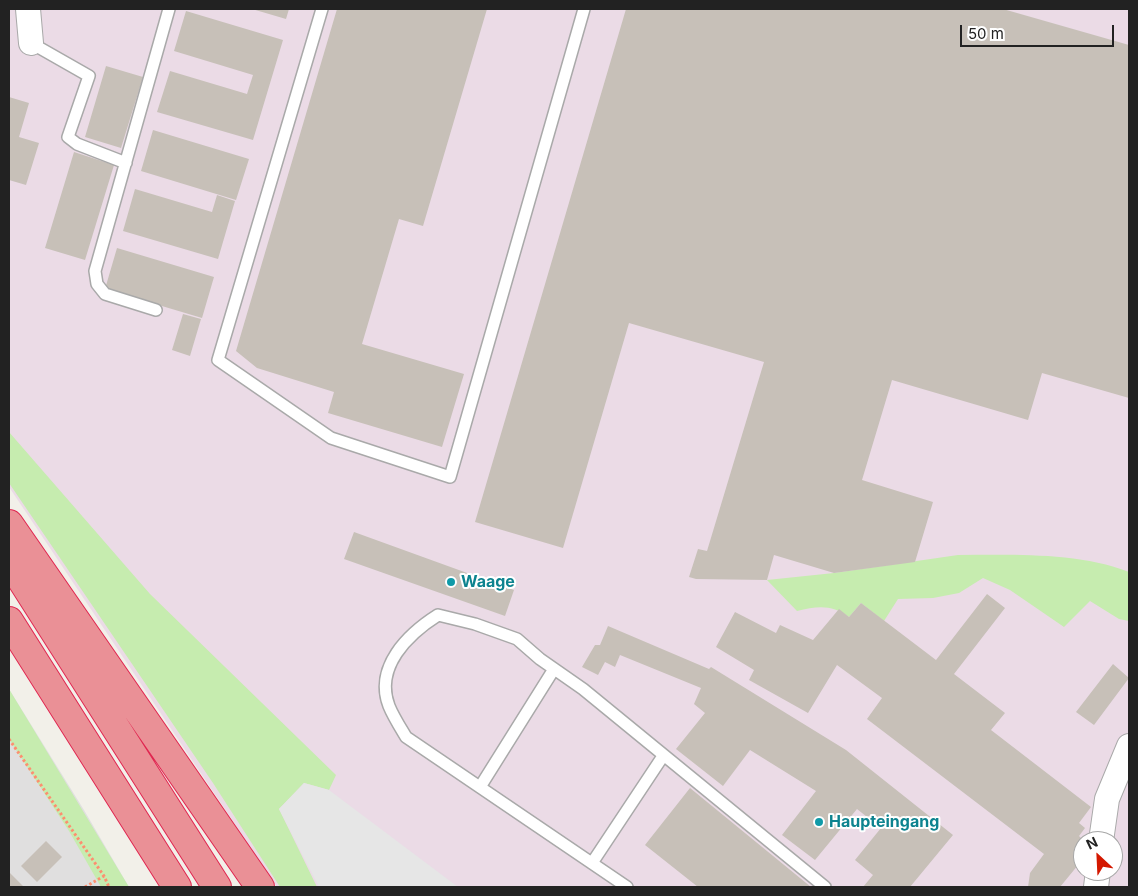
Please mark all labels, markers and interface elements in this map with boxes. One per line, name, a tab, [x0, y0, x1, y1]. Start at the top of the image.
scale bar	[963, 15, 1117, 47]
text: 50 m	[968, 24, 1004, 43]
place label: Waage	[461, 572, 515, 592]
marker: Waage	[445, 576, 457, 588]
place label: Haupteingang	[829, 812, 939, 832]
marker: Haupteingang	[813, 816, 825, 828]
north arrow	[1073, 831, 1123, 881]
text: N	[1083, 833, 1100, 853]

